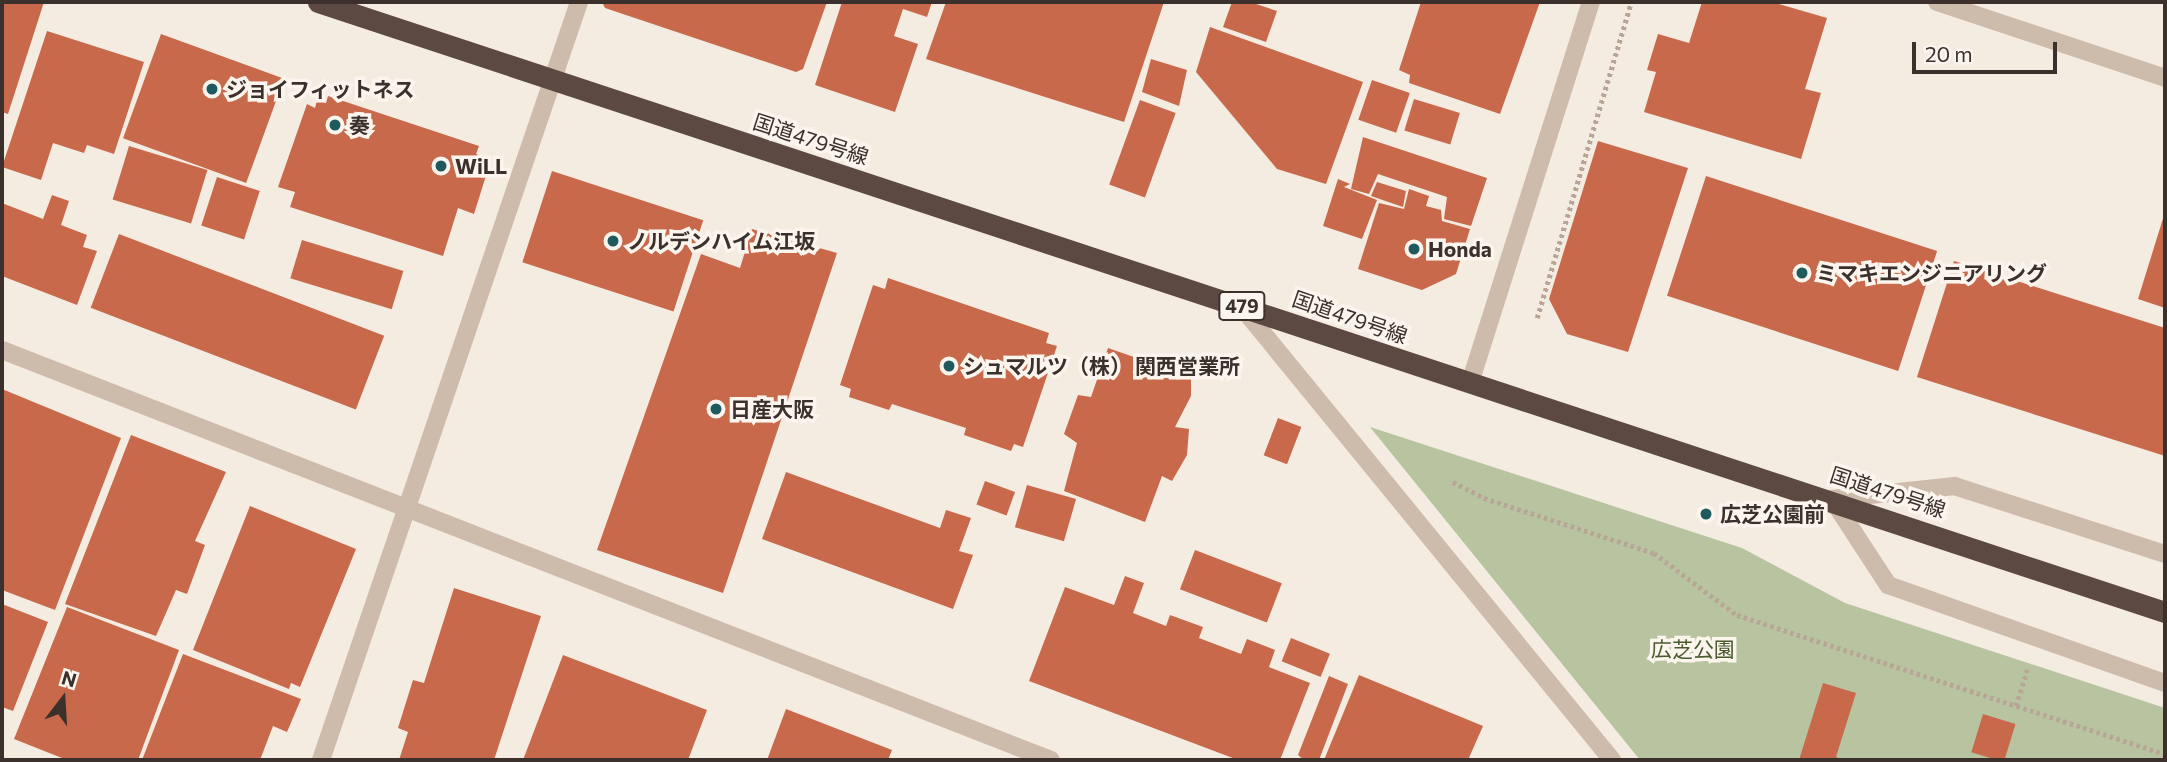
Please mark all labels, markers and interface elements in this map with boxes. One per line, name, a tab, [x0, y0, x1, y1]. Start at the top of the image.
scale bar	[1915, 28, 2060, 72]
text: 20 m	[1925, 41, 1973, 66]
place label: ジョイフィットネス	[226, 76, 415, 102]
marker: ジョイフィットネス	[204, 81, 220, 97]
street label: 国道479号線	[750, 108, 872, 170]
place label: 奏	[349, 112, 370, 138]
marker: 奏	[327, 117, 343, 133]
place label: WiLL	[455, 153, 507, 179]
marker: WiLL	[433, 158, 449, 174]
place label: ノルデンハイム江坂	[627, 228, 816, 254]
marker: ノルデンハイム江坂	[605, 233, 621, 249]
place label: Honda	[1428, 236, 1492, 262]
marker: Honda	[1406, 241, 1422, 257]
place label: ミマキエンジニアリング	[1816, 260, 2047, 286]
marker: ミマキエンジニアリング	[1794, 265, 1810, 281]
street label: 国道479号線	[1289, 286, 1411, 348]
road number: 479	[1218, 290, 1266, 322]
place label: シュマルツ（株） 関西営業所	[963, 353, 1240, 379]
marker: シュマルツ（株） 関西営業所	[941, 358, 957, 374]
place label: 日産大阪	[730, 396, 814, 422]
marker: 日産大阪	[708, 401, 724, 417]
street label: 国道479号線	[1827, 461, 1949, 523]
place label: 広芝公園前	[1720, 501, 1825, 527]
marker: 広芝公園前	[1698, 506, 1714, 522]
park label: 広芝公園	[1651, 636, 1735, 662]
north arrow	[28, 664, 98, 734]
text: N	[59, 665, 79, 692]

